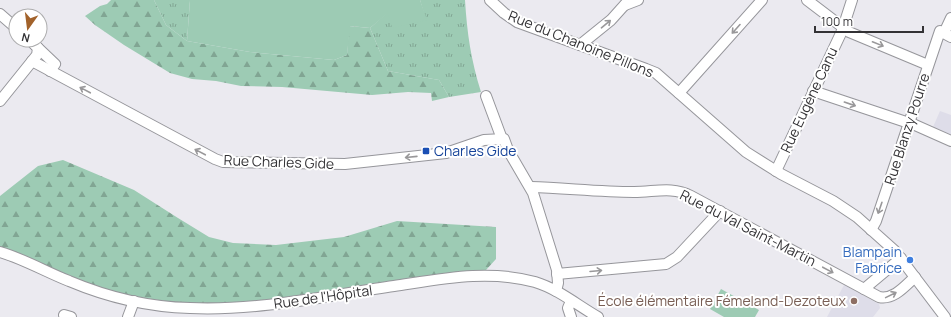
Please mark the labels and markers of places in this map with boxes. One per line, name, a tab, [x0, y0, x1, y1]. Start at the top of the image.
place label: Charles Gide	[434, 141, 516, 160]
marker: Charles Gide	[421, 146, 431, 156]
place label: Blampain Fabrice	[843, 242, 902, 277]
marker: Blampain Fabrice	[905, 255, 915, 265]
place label: École élémentaire Fémeland-Dezoteux	[598, 291, 847, 310]
marker: École élémentaire Fémeland-Dezoteux	[849, 296, 859, 306]

